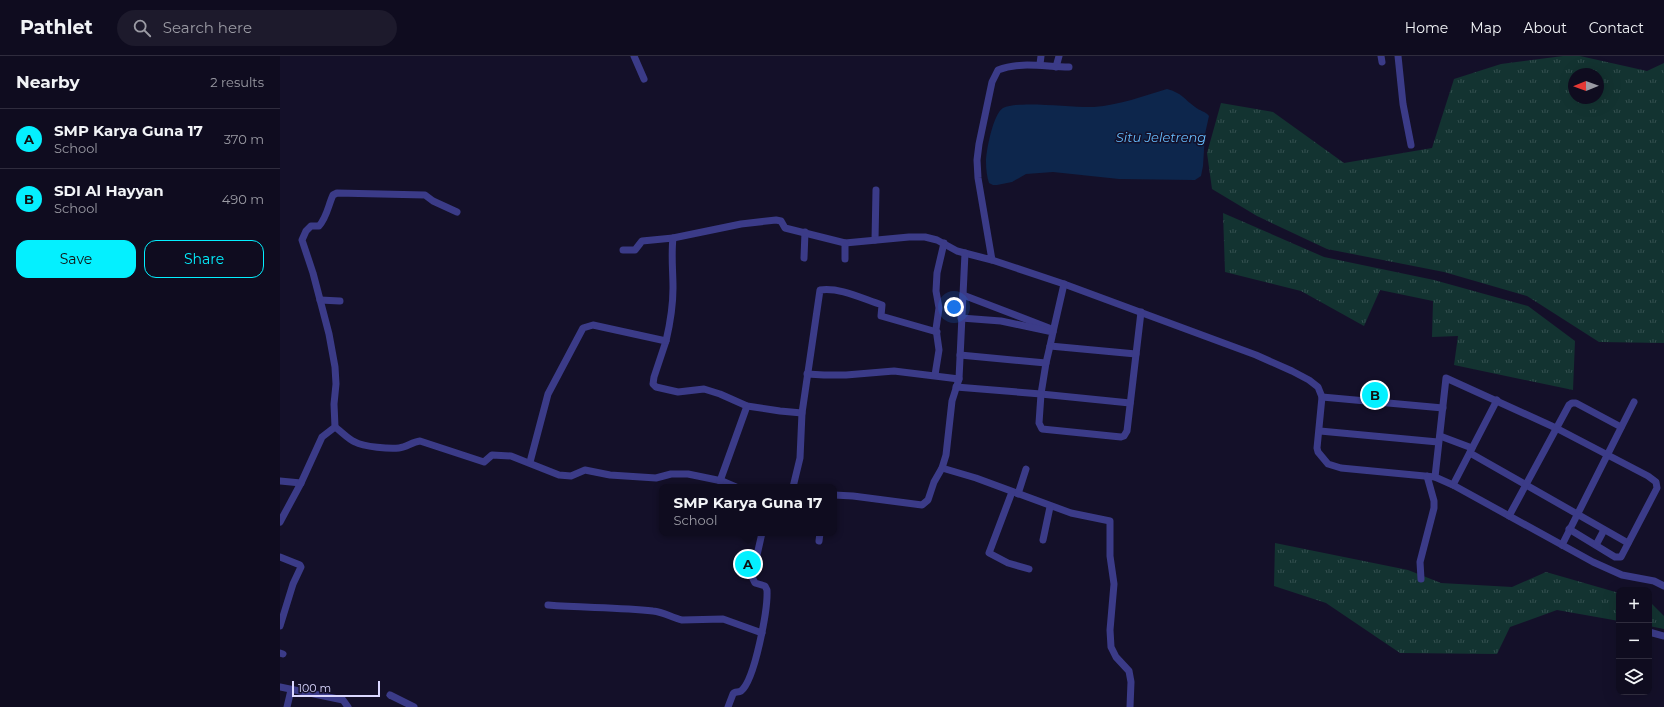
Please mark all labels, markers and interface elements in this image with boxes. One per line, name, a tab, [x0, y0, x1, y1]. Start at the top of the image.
search box	[117, 10, 397, 46]
text: Pathlet	[20, 16, 93, 39]
icon: search	[131, 17, 153, 39]
text: Search here	[163, 18, 252, 37]
text: Home	[1405, 19, 1448, 37]
text: Map	[1470, 19, 1501, 37]
text: About	[1523, 19, 1567, 37]
text: Contact	[1589, 19, 1644, 37]
north arrow	[1568, 68, 1604, 104]
text: Nearby	[16, 72, 80, 92]
text: 2 results	[210, 74, 264, 90]
text: SMP Karya Guna 17	[54, 121, 203, 140]
water label: Situ Jeletreng	[1116, 129, 1206, 145]
text: A	[24, 131, 34, 147]
text: 370 m	[224, 131, 264, 147]
text: School	[54, 140, 98, 156]
text: SDI Al Hayyan	[54, 181, 164, 200]
text: B	[24, 191, 34, 207]
text: 490 m	[222, 191, 264, 207]
text: School	[54, 200, 98, 216]
button: Save	[16, 240, 136, 278]
button: Share	[144, 240, 264, 278]
your location	[944, 297, 964, 317]
pin: B	[1362, 380, 1388, 410]
popup	[659, 484, 837, 536]
text: SMP Karya Guna 17	[674, 493, 822, 512]
text: School	[674, 512, 717, 528]
pin: A	[735, 549, 761, 579]
map controls	[1616, 587, 1652, 695]
button: +	[1616, 587, 1652, 623]
button: −	[1616, 623, 1652, 659]
button: layers	[1616, 659, 1652, 695]
scale bar	[292, 679, 380, 698]
text: 100 m	[298, 681, 331, 695]

